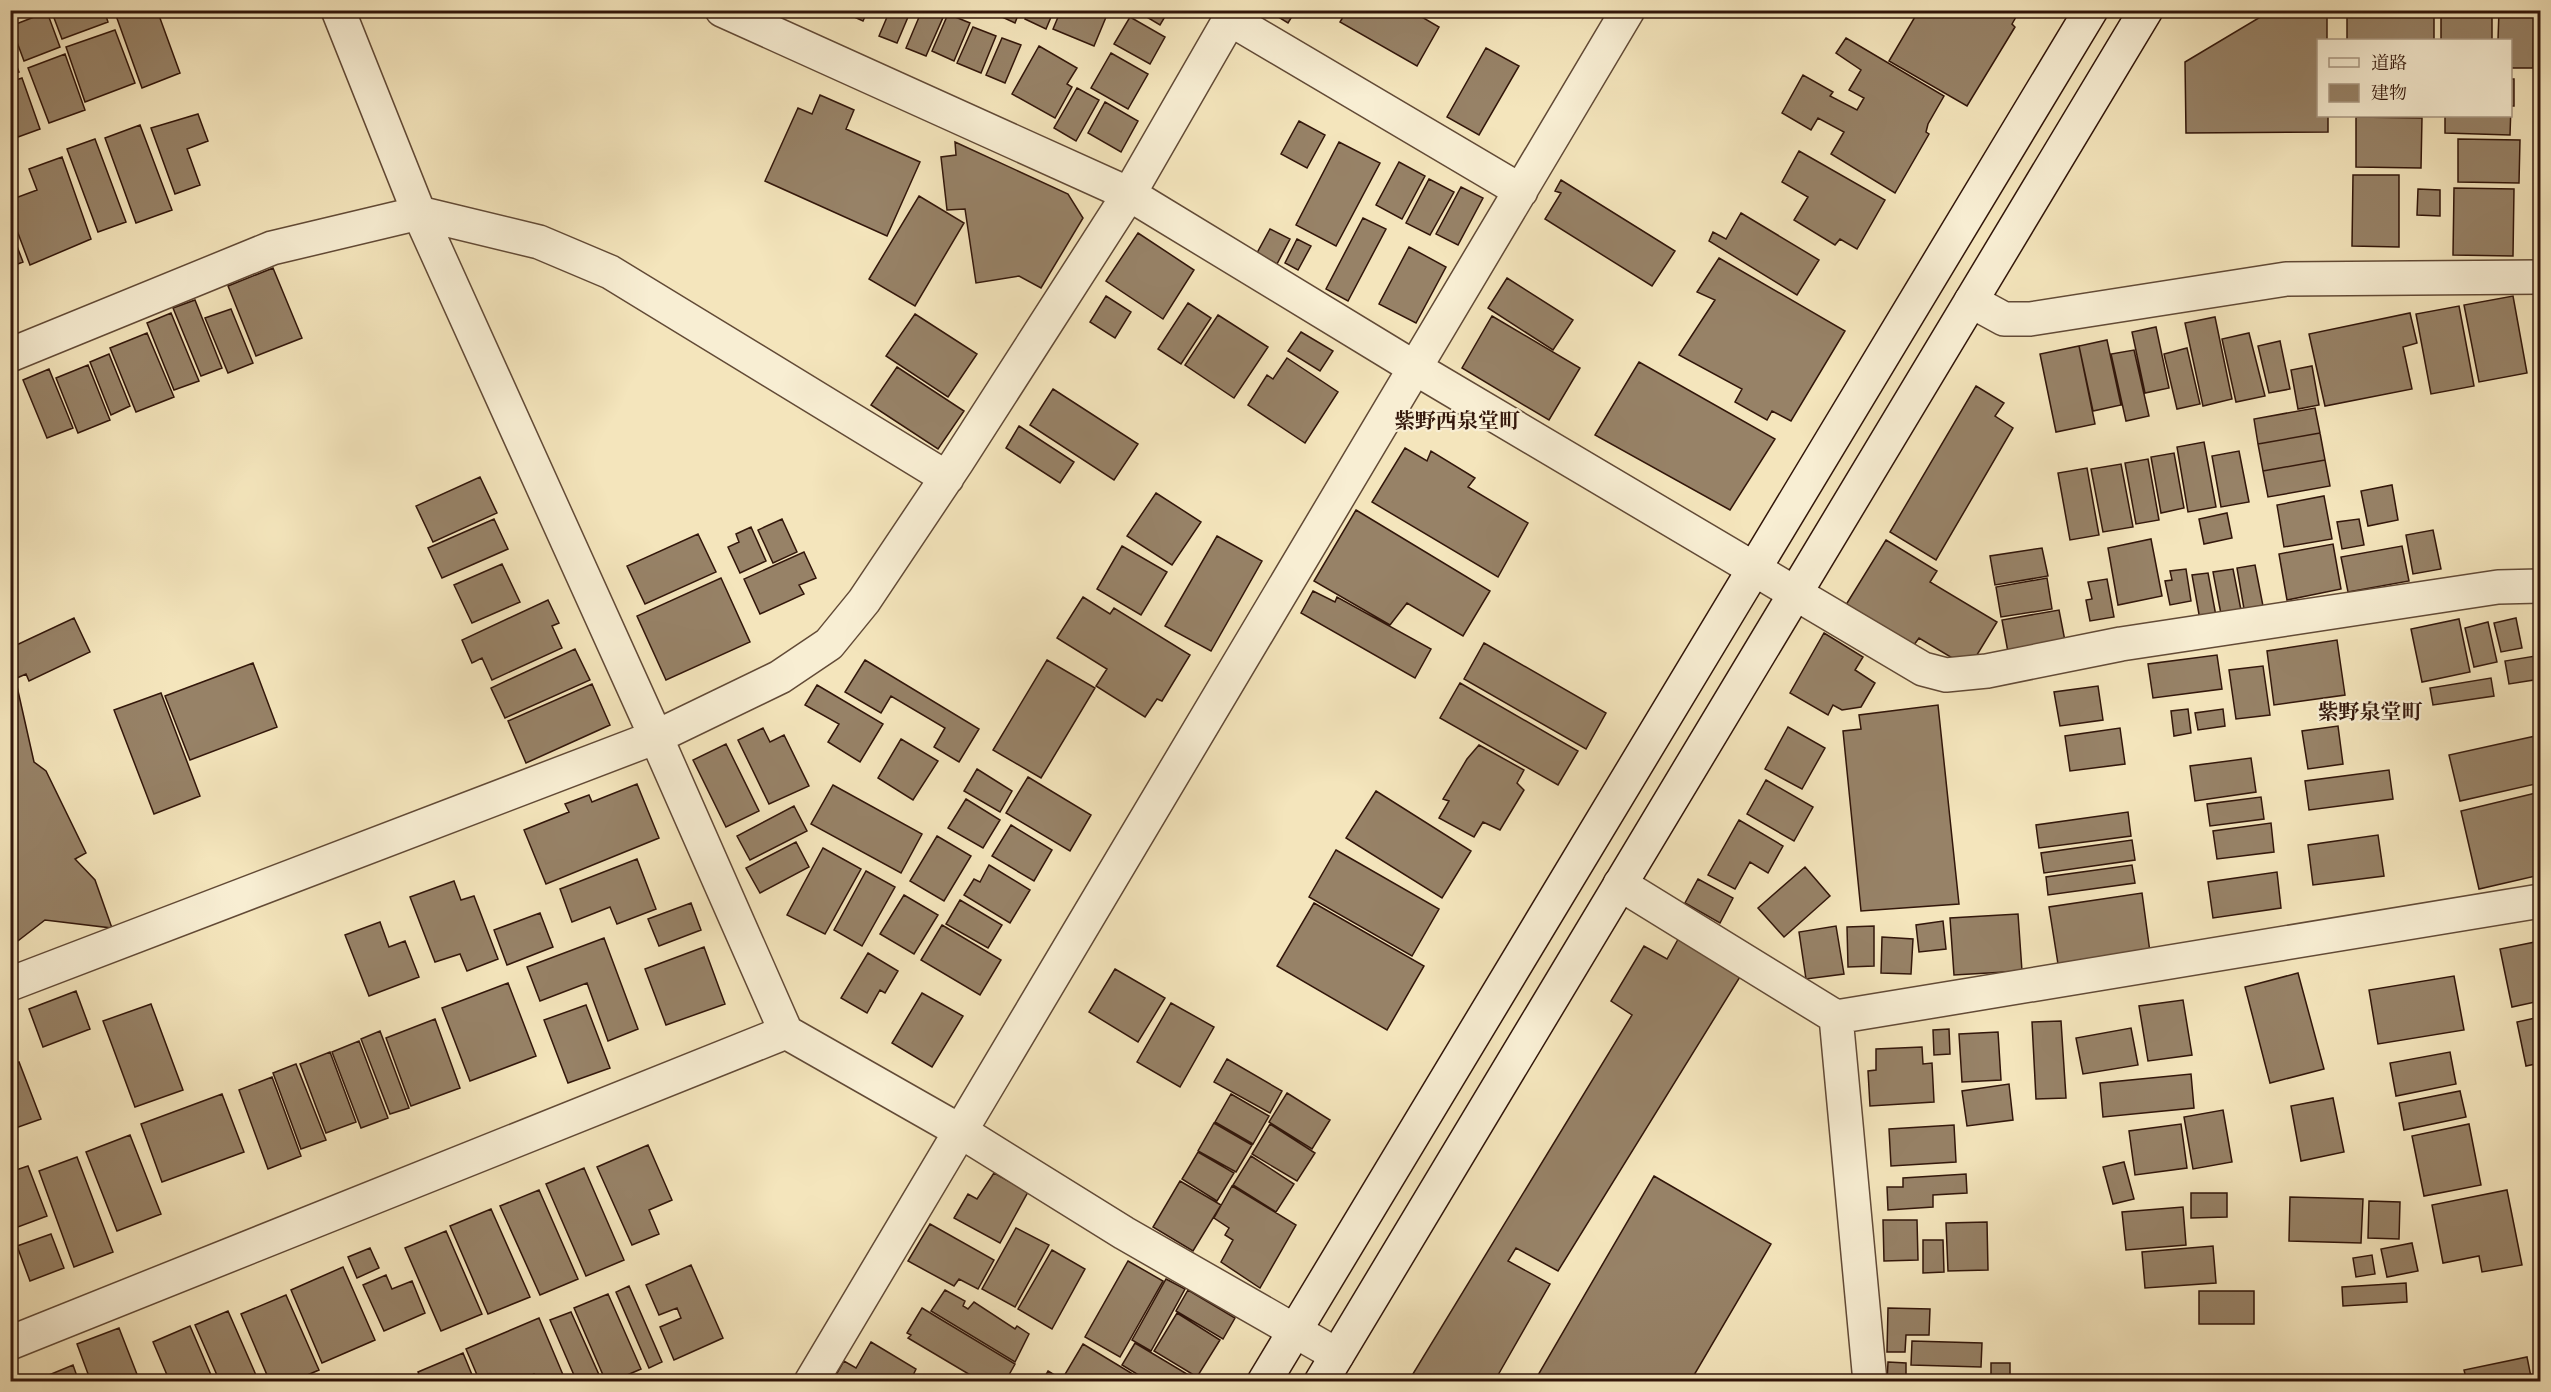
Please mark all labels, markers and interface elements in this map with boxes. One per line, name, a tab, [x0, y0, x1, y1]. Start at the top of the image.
legend	[2317, 39, 2512, 117]
text: 道路	[2371, 51, 2407, 76]
text: 建物	[2371, 81, 2407, 106]
district label: 紫野西泉堂町	[1394, 407, 1520, 436]
district label: 紫野泉堂町	[2318, 698, 2423, 727]

